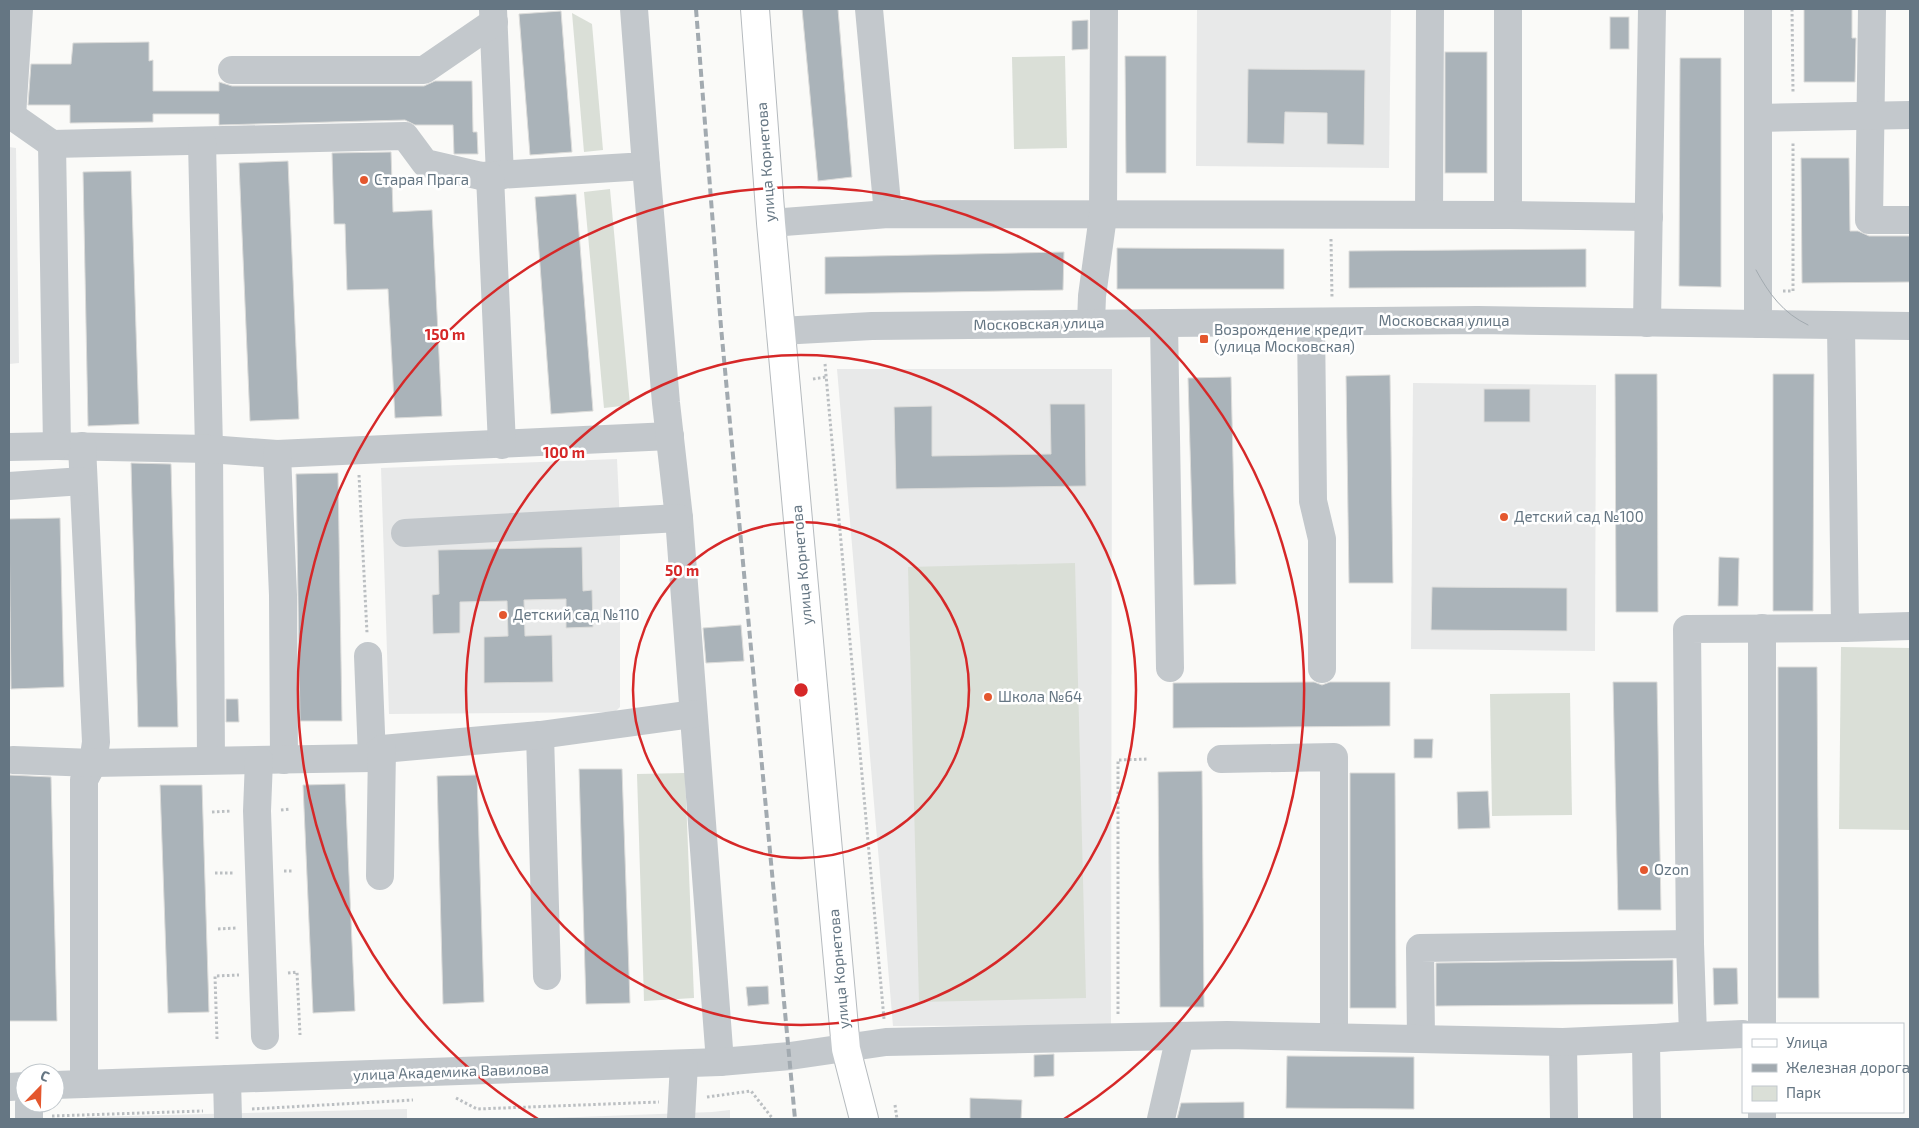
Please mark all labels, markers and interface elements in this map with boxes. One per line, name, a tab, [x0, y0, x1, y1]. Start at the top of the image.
street label: улица Корнетова	[752, 101, 779, 223]
place label: Старая Прага	[374, 170, 469, 188]
marker: Старая Прага	[358, 174, 370, 186]
street label: Московская улица	[1378, 311, 1510, 330]
street label: Московская улица	[973, 313, 1105, 334]
place label: Возрождение кредит (улица Московская)	[1214, 320, 1364, 356]
text: 150 m	[425, 325, 465, 343]
marker: Возрождение кредит (улица Московская)	[1198, 333, 1210, 345]
text: 100 m	[543, 443, 585, 461]
street label: улица Корнетова	[787, 504, 816, 626]
place label: Детский сад №100	[1514, 507, 1644, 525]
marker: Детский сад №100	[1498, 511, 1510, 523]
text: 50 m	[665, 561, 699, 579]
place label: Детский сад №110	[513, 605, 640, 623]
marker: Детский сад №110	[497, 609, 509, 621]
centre of rings	[792, 681, 810, 699]
place label: Школа №64	[998, 687, 1082, 705]
marker: Школа №64	[982, 691, 994, 703]
place label: Ozon	[1654, 860, 1689, 878]
marker: Ozon	[1638, 864, 1650, 876]
street label: улица Корнетова	[824, 908, 853, 1030]
legend	[1742, 1023, 1904, 1113]
text: Улица	[1786, 1033, 1828, 1051]
text: Железная дорога	[1786, 1058, 1910, 1076]
street label: улица Академика Вавилова	[353, 1059, 549, 1084]
north arrow	[15, 1063, 65, 1113]
text: С	[38, 1066, 52, 1085]
text: Парк	[1786, 1083, 1821, 1101]

